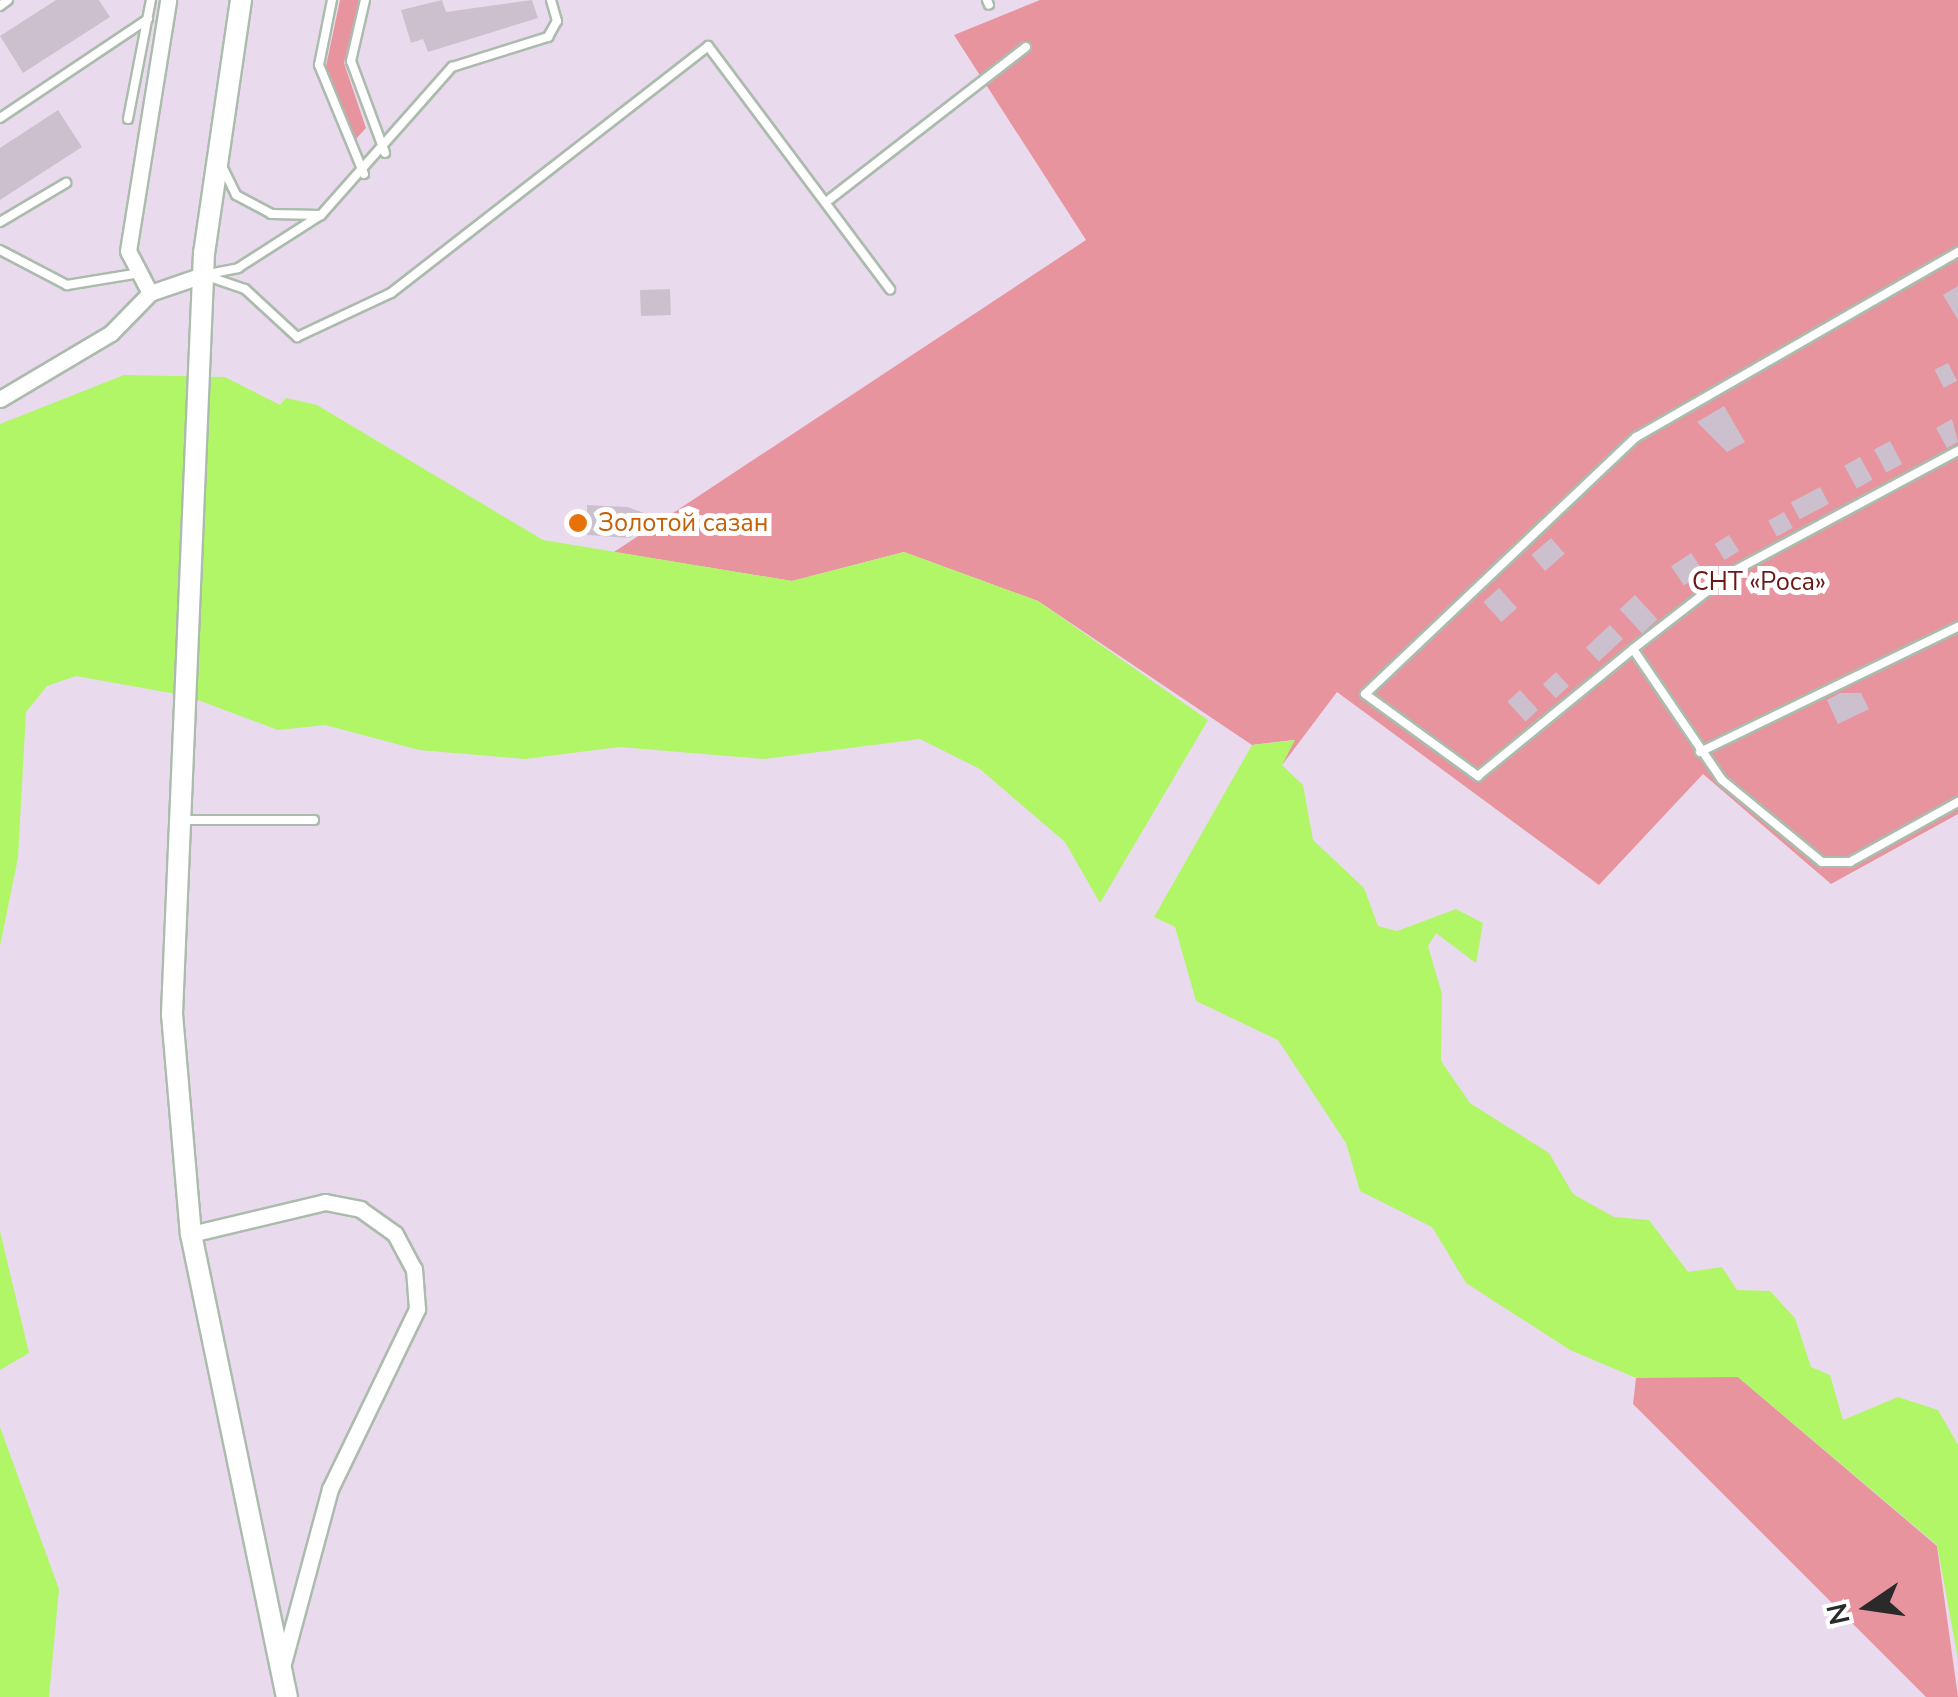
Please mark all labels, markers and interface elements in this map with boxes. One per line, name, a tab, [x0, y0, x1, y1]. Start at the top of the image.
place label: Золотой сазан	[598, 508, 769, 538]
marker: Золотой сазан	[567, 512, 589, 534]
park label: СНТ «Роса»	[1692, 567, 1826, 597]
north arrow	[1818, 1557, 1918, 1657]
text: N	[1818, 1599, 1860, 1628]

